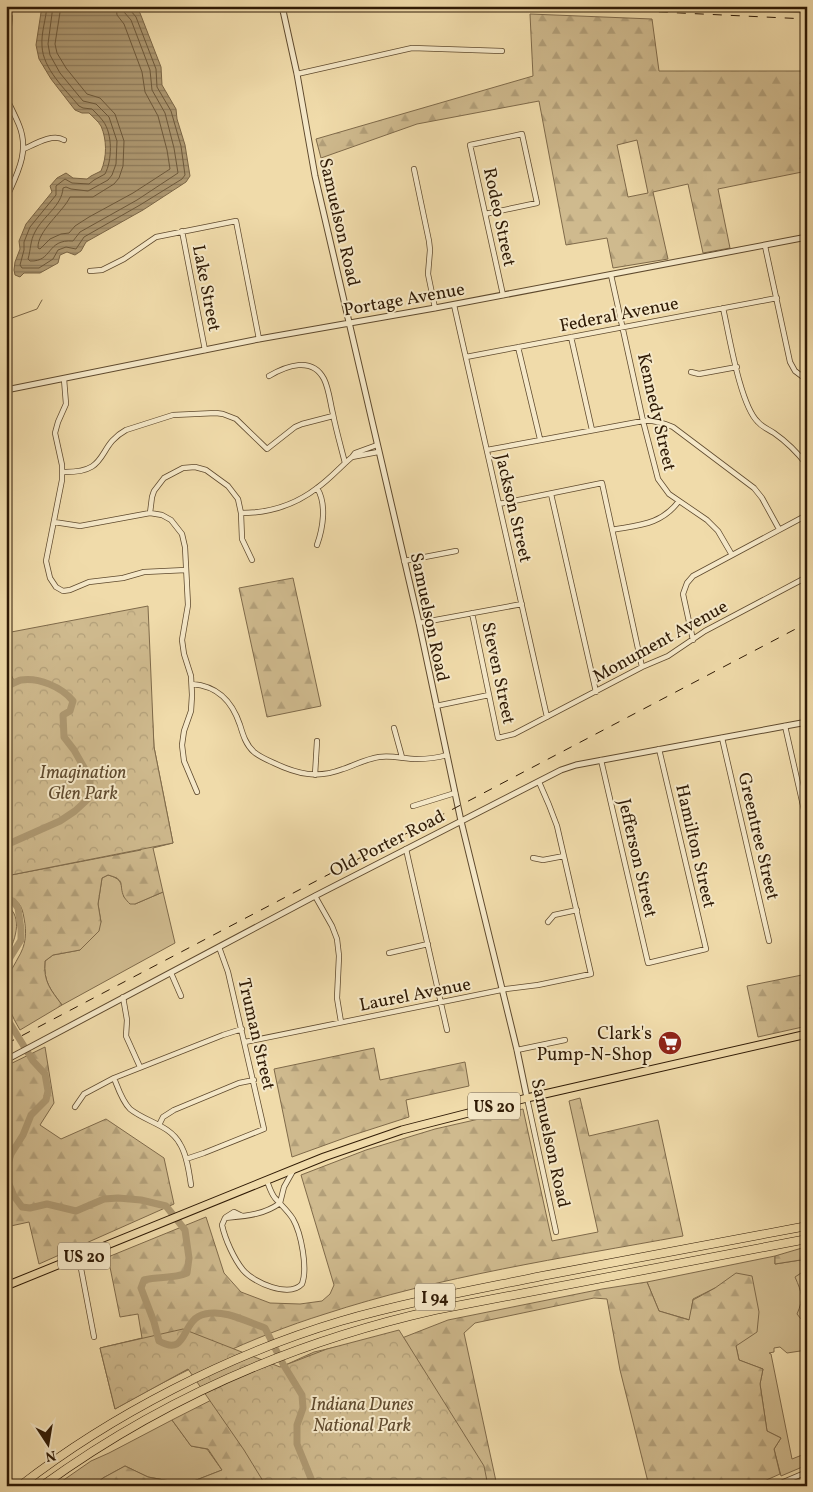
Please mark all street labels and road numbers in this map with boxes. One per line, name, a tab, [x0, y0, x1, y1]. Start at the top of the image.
street label: Samuelson Road	[312, 156, 365, 289]
street label: Rodeo Street	[476, 166, 521, 269]
street label: Lake Street	[185, 243, 226, 334]
street label: Portage Avenue	[342, 278, 467, 323]
street label: Federal Avenue	[558, 292, 681, 339]
street label: Kennedy Street	[630, 351, 681, 474]
street label: Jackson Street	[488, 451, 537, 565]
street label: Samuelson Road	[403, 551, 454, 684]
street label: Monument Avenue	[589, 595, 733, 690]
street label: Steven Street	[475, 620, 521, 727]
street label: Greentree Street	[731, 770, 784, 903]
street label: Hamilton Street	[668, 782, 721, 911]
street label: Jefferson Street	[611, 796, 662, 920]
street label: Old Porter Road	[326, 805, 449, 884]
street label: Laurel Avenue	[357, 972, 473, 1019]
street label: Truman Street	[231, 976, 281, 1093]
street label: Samuelson Road	[524, 1077, 575, 1210]
road number: US 20	[468, 1092, 520, 1120]
road number: US 20	[58, 1242, 110, 1270]
road number: I 94	[415, 1284, 455, 1310]

